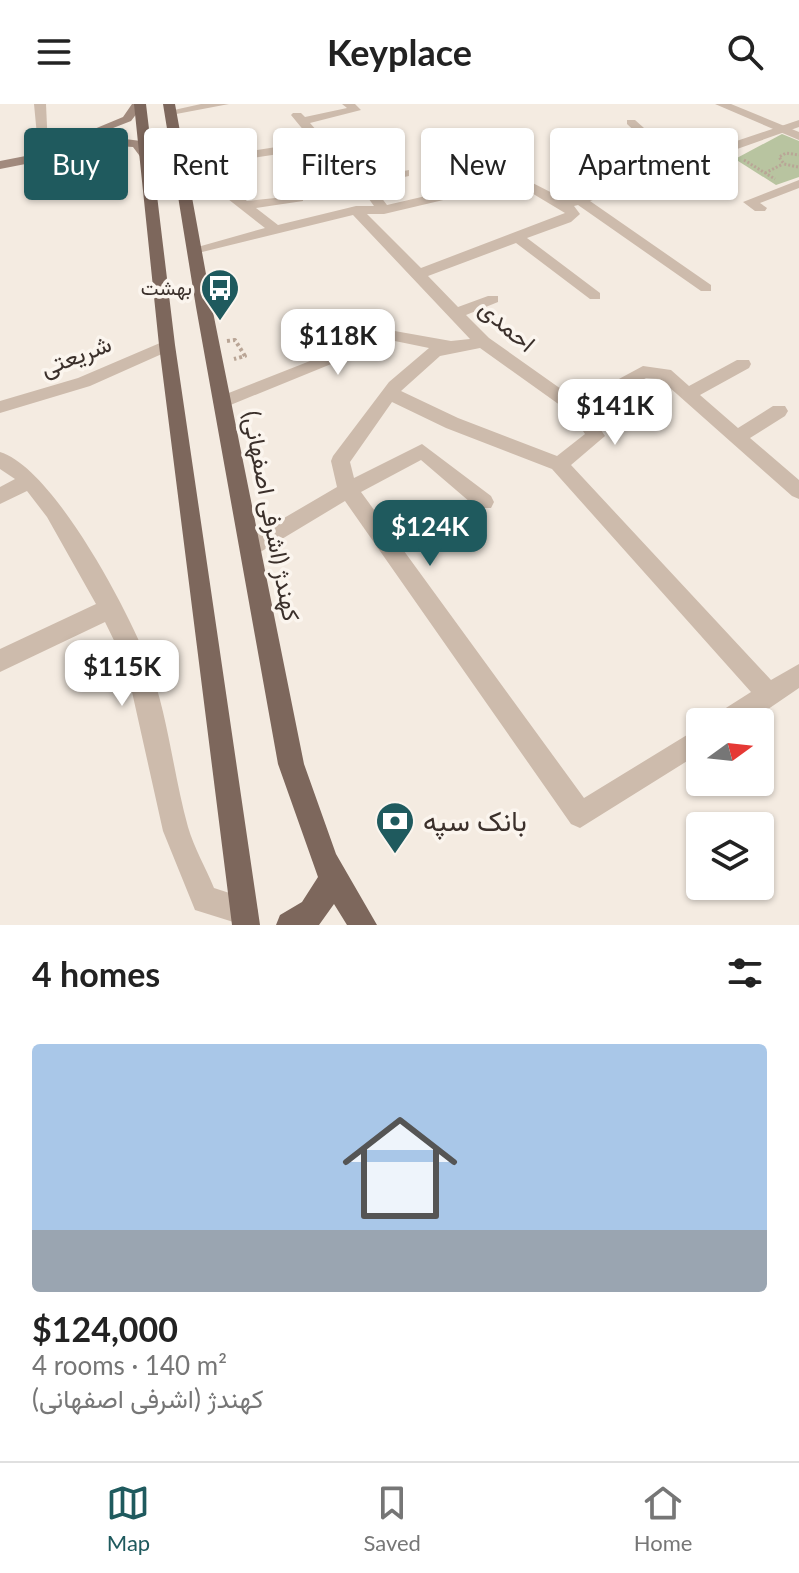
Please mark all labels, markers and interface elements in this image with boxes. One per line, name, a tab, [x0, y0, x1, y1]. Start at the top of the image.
icon: menu	[32, 30, 76, 74]
text: Keyplace	[327, 30, 472, 74]
icon: search	[723, 30, 767, 74]
chip: Buy	[24, 128, 128, 200]
chip: Rent	[144, 128, 257, 200]
chip: Filters	[273, 128, 405, 200]
chip: New	[421, 128, 534, 200]
chip: Apartment	[550, 128, 738, 200]
bus stop icon: بهشت	[199, 267, 241, 322]
place label: بهشت	[141, 275, 192, 301]
street label: احمدی	[473, 293, 542, 358]
pin: $118K	[282, 309, 394, 377]
text: $118K	[299, 319, 377, 351]
street label: شریعتی	[36, 328, 116, 383]
pin: $141K	[559, 379, 671, 447]
text: $141K	[576, 389, 654, 421]
street label: کهندژ (اشرفی اصفهانی)	[236, 408, 307, 624]
pin: $124K	[374, 500, 486, 568]
text: $124K	[391, 510, 469, 542]
pin: $115K	[66, 640, 178, 708]
text: $115K	[83, 650, 161, 682]
north arrow	[686, 708, 774, 796]
map controls	[686, 708, 774, 900]
bank icon: بانک سپه	[374, 800, 416, 855]
place label: بانک سپه	[423, 803, 527, 840]
button: layers	[686, 812, 774, 900]
icon: filters	[723, 951, 767, 995]
text: 4 homes	[32, 953, 160, 994]
icon: home	[328, 1096, 472, 1240]
text: $124,000	[32, 1308, 178, 1349]
text: 4 rooms · 140 m²	[32, 1349, 227, 1381]
text: کهندژ (اشرفی اصفهانی)	[32, 1382, 263, 1414]
tab: Map	[106, 1481, 150, 1556]
tab: Saved	[363, 1481, 421, 1556]
tab: Home	[634, 1481, 692, 1556]

